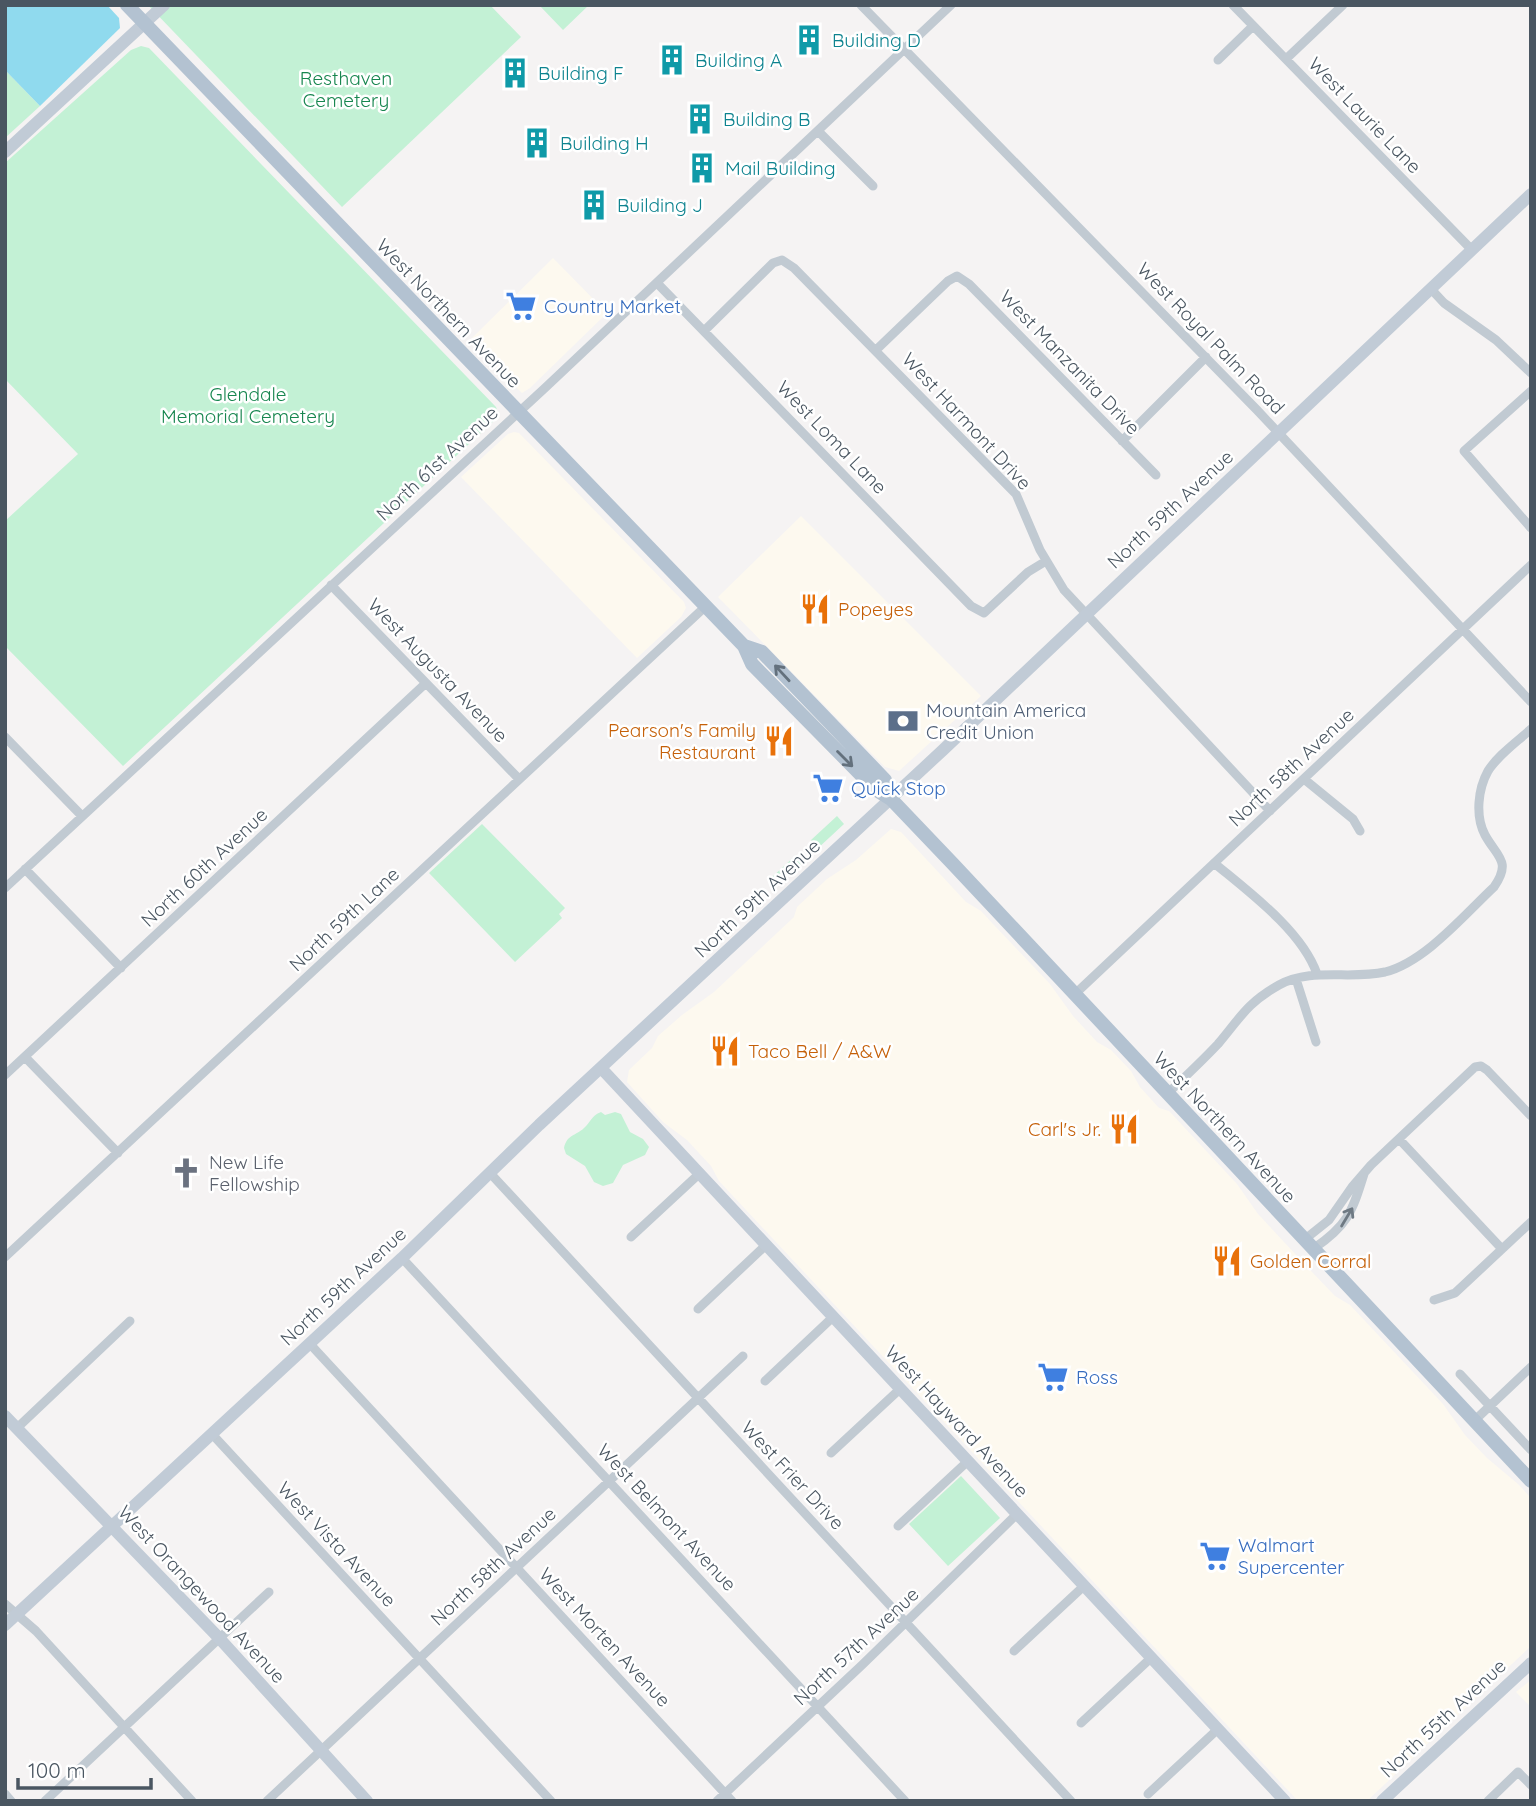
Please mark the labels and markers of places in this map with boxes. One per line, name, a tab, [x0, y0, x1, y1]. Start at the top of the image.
building icon: Building D	[792, 23, 826, 57]
place label: Building D	[832, 28, 921, 52]
building icon: Building A	[655, 43, 689, 77]
place label: Building A	[695, 48, 782, 72]
building icon: Building F	[498, 56, 532, 90]
place label: Building F	[538, 61, 624, 85]
building icon: Building B	[683, 102, 717, 136]
place label: Building B	[723, 107, 810, 131]
building icon: Building H	[520, 126, 554, 160]
place label: Building H	[560, 131, 649, 155]
building icon: Mail Building	[685, 151, 719, 185]
place label: Mail Building	[725, 156, 836, 180]
building icon: Building J	[577, 188, 611, 222]
place label: Building J	[617, 193, 703, 217]
supermarket icon: Country Market	[504, 289, 538, 323]
place label: Country Market	[544, 294, 681, 318]
restaurant icon: Popeyes	[798, 592, 832, 626]
place label: Popeyes	[838, 597, 913, 621]
place label: Mountain America Credit Union	[926, 698, 1086, 744]
bank icon: Mountain America Credit Union	[886, 704, 920, 738]
place label: Pearson's Family Restaurant	[608, 718, 756, 764]
restaurant icon: Pearson's Family Restaurant	[762, 724, 796, 758]
supermarket icon: Quick Stop	[811, 771, 845, 805]
place label: Quick Stop	[851, 776, 946, 800]
restaurant icon: Taco Bell / A&W	[708, 1034, 742, 1068]
place label: Taco Bell / A&W	[748, 1039, 891, 1063]
restaurant icon: Carl's Jr.	[1107, 1112, 1141, 1146]
place label: Carl's Jr.	[1028, 1117, 1101, 1141]
place label: New Life Fellowship	[209, 1150, 300, 1196]
church icon: New Life Fellowship	[169, 1156, 203, 1190]
restaurant icon: Golden Corral	[1210, 1244, 1244, 1278]
place label: Golden Corral	[1250, 1249, 1371, 1273]
supermarket icon: Ross	[1036, 1360, 1070, 1394]
place label: Ross	[1076, 1365, 1118, 1389]
place label: Walmart Supercenter	[1238, 1533, 1345, 1579]
supermarket icon: Walmart Supercenter	[1198, 1539, 1232, 1573]

